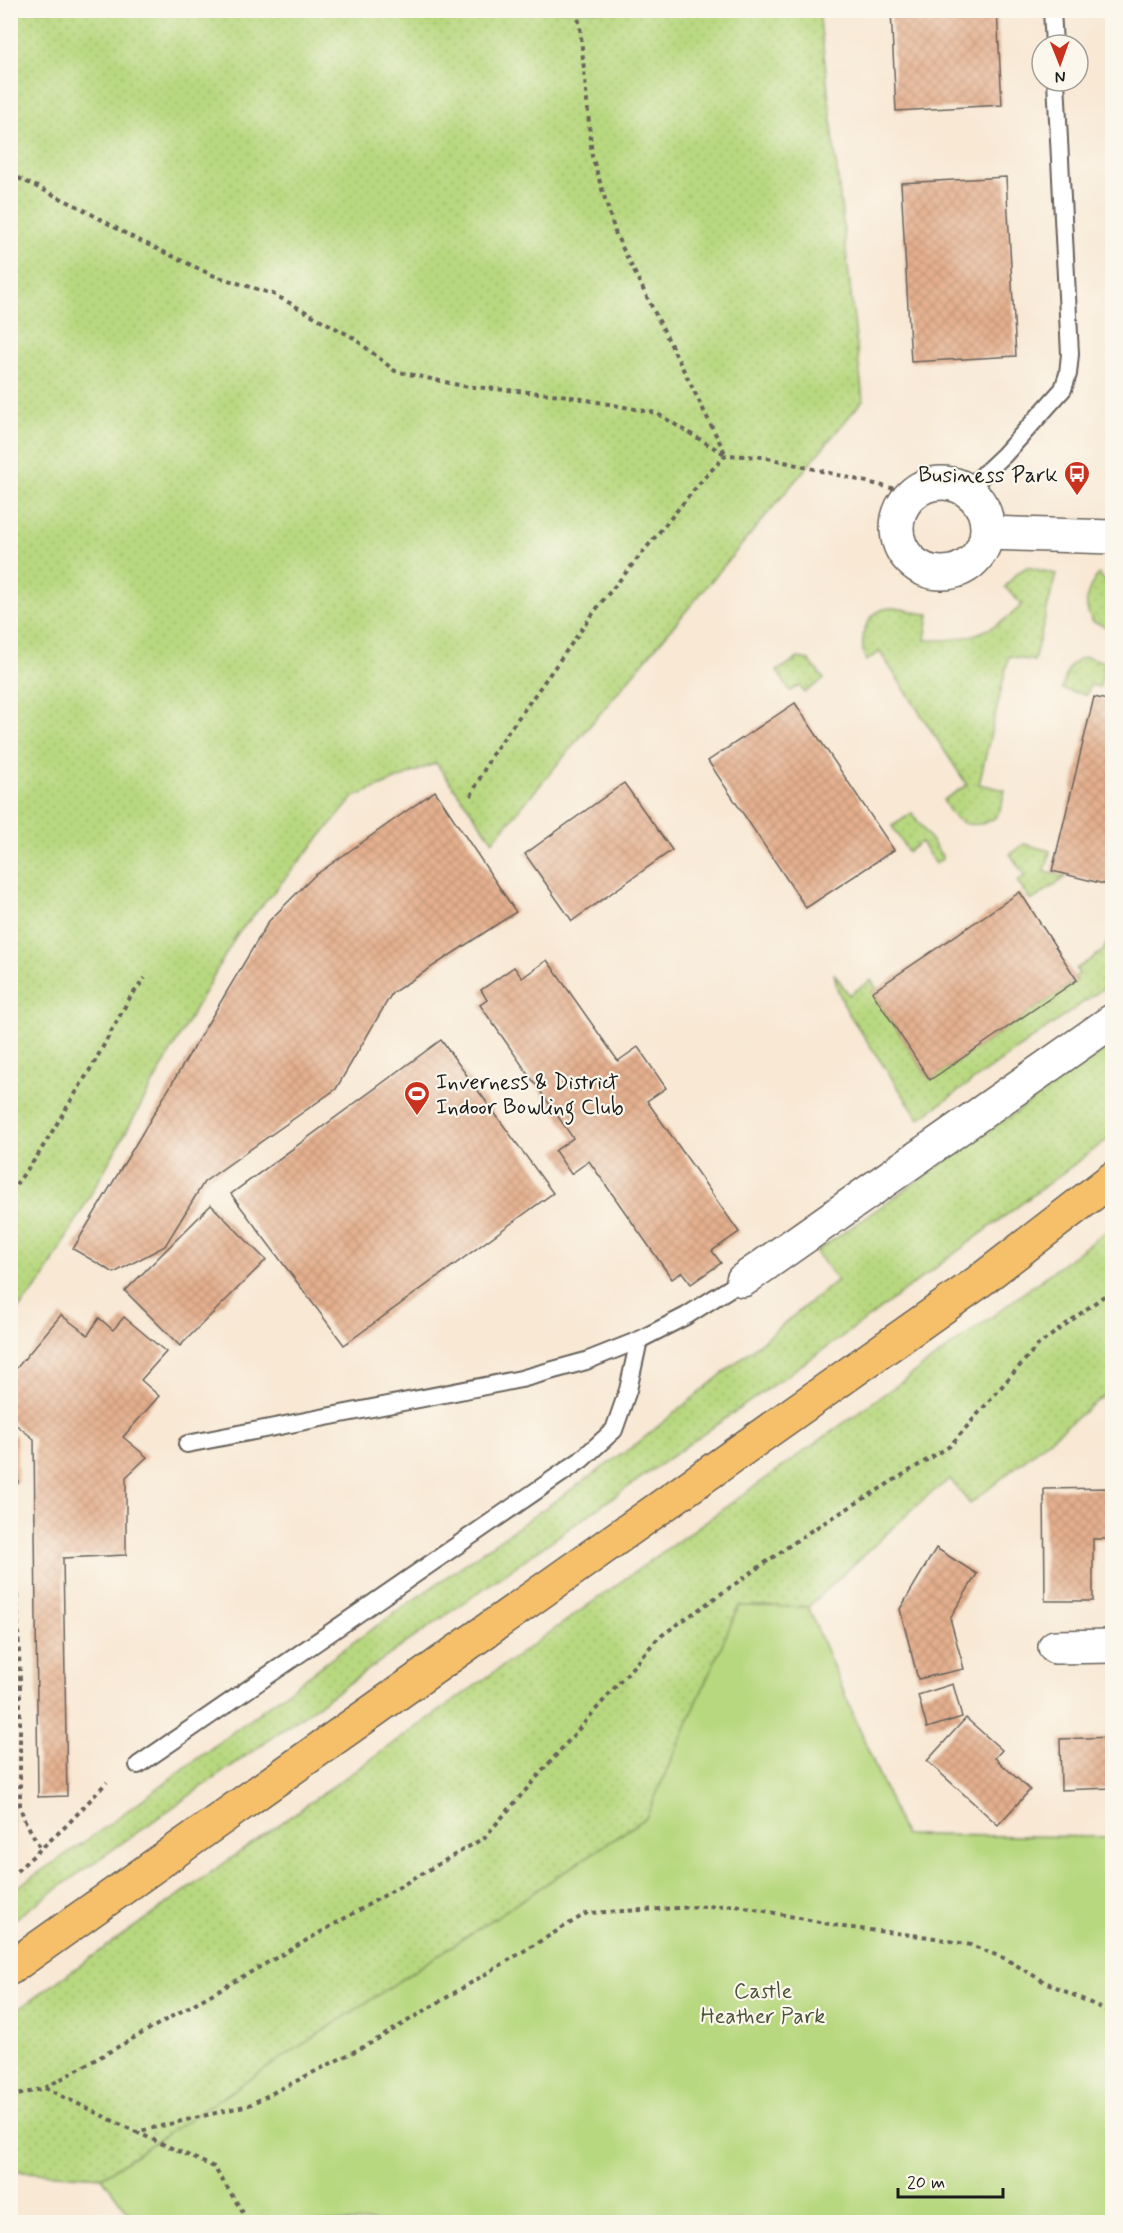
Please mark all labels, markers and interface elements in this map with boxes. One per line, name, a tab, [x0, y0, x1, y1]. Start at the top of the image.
north arrow	[1030, 33, 1090, 93]
text: N	[1055, 66, 1066, 87]
bus stop icon: Business Park	[1062, 459, 1092, 497]
place label: Business Park	[918, 462, 1058, 490]
place label: Inverness & District Indoor Bowling Club	[436, 1069, 624, 1125]
sports icon: Inverness & District Indoor Bowling Club	[402, 1079, 432, 1117]
park label: Castle Heather Park	[701, 1978, 825, 2031]
scale bar	[898, 2161, 1003, 2199]
text: 20 m	[907, 2171, 945, 2195]

